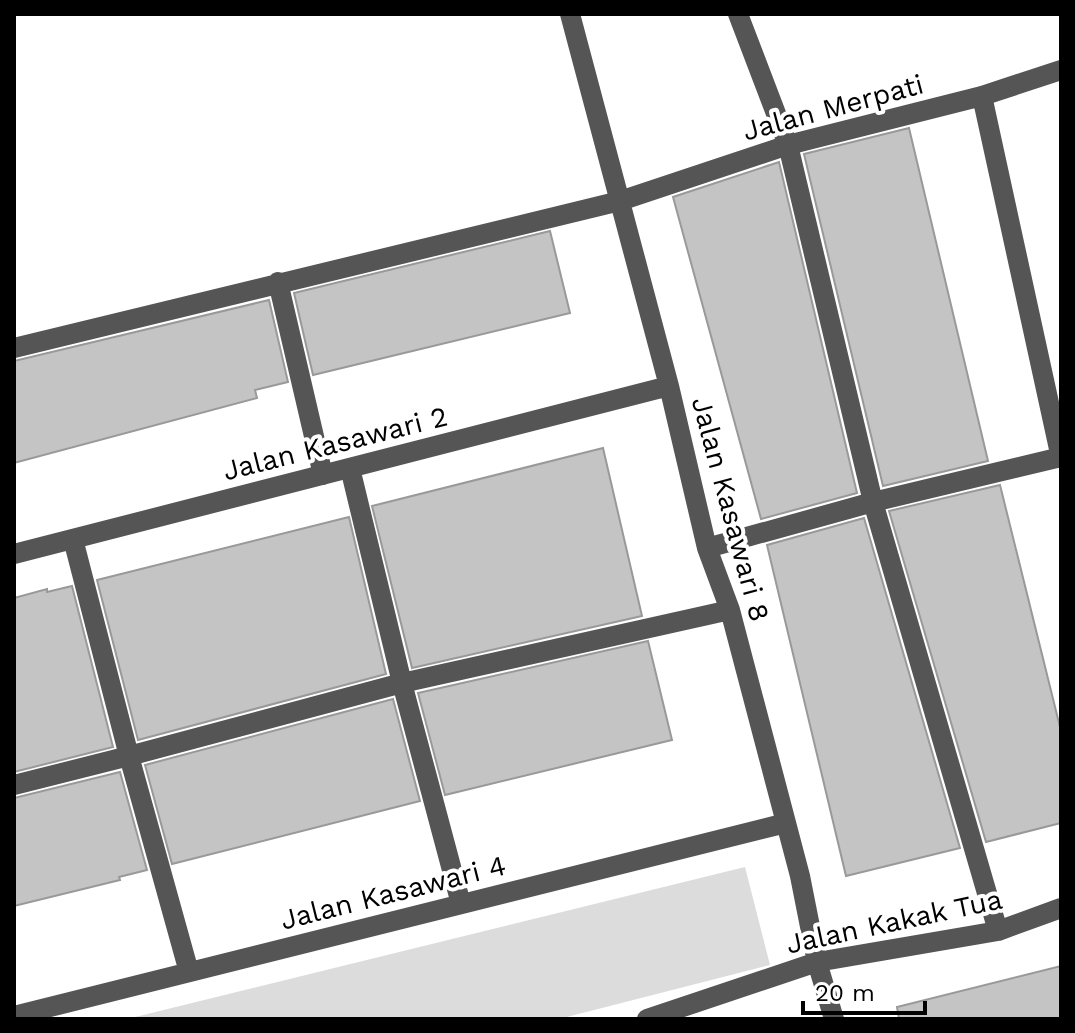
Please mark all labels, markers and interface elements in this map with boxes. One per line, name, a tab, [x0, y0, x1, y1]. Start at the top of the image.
street label: Jalan Merpati	[739, 68, 927, 147]
street label: Jalan Kasawari 8	[685, 393, 776, 625]
street label: Jalan Kasawari 2	[219, 400, 451, 487]
street label: Jalan Kasawari 4	[277, 849, 509, 936]
street label: Jalan Kakak Tua	[783, 882, 1005, 961]
scale bar	[803, 965, 925, 1015]
text: 20 m	[815, 979, 875, 1007]

